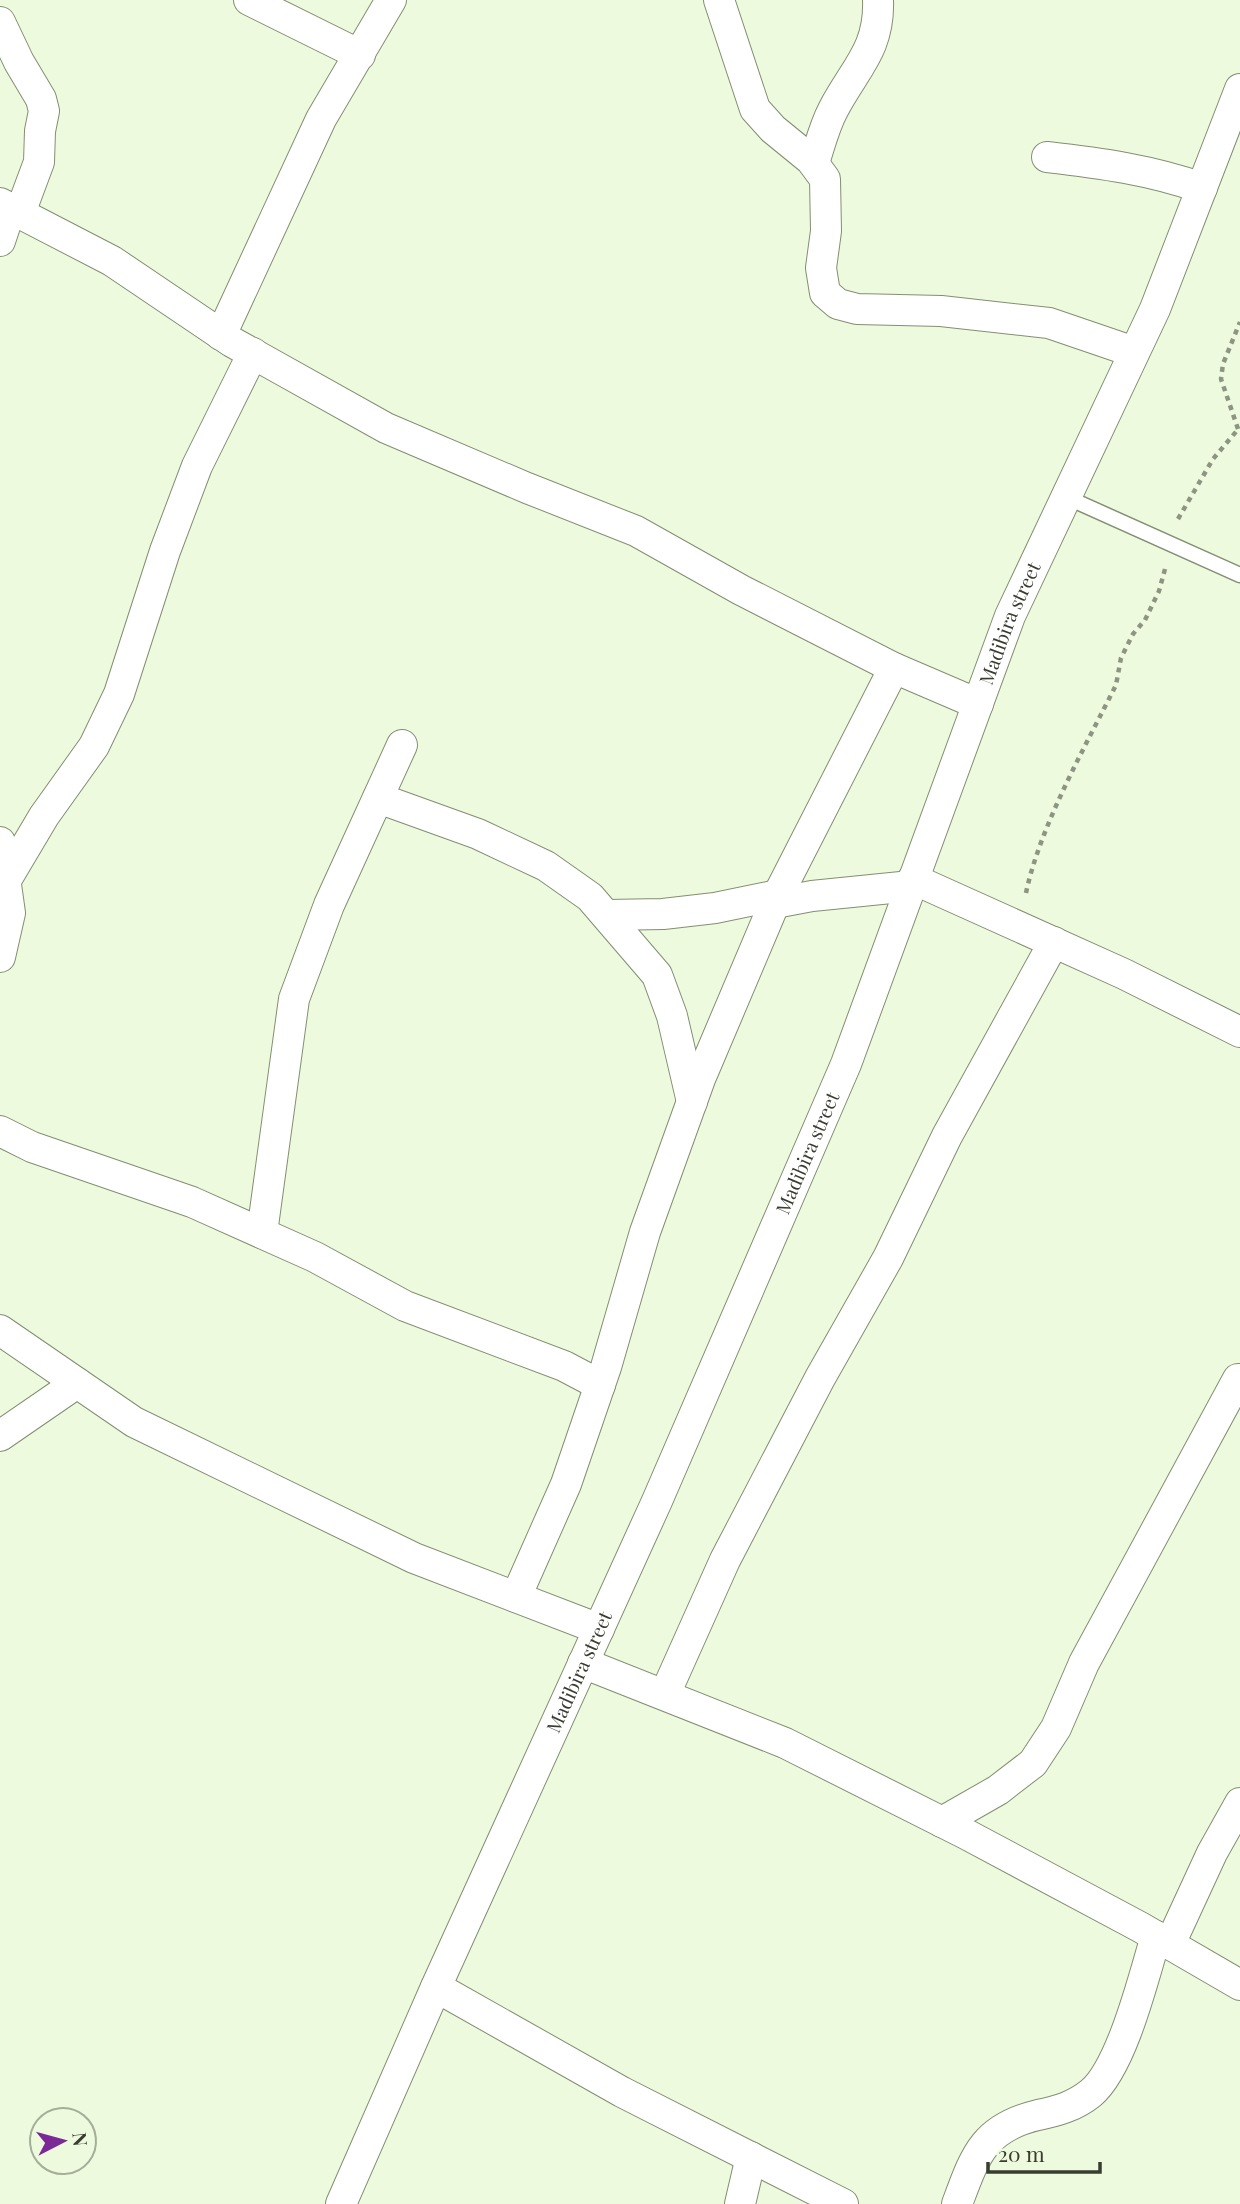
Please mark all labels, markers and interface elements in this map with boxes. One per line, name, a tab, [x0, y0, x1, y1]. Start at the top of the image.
street label: Madibira street	[972, 557, 1046, 688]
street label: Madibira street	[769, 1087, 845, 1218]
street label: Madibira street	[540, 1606, 617, 1736]
north arrow	[28, 2106, 98, 2176]
scale bar	[988, 2130, 1100, 2174]
text: N	[67, 2131, 95, 2148]
text: 20 m	[998, 2139, 1045, 2167]

